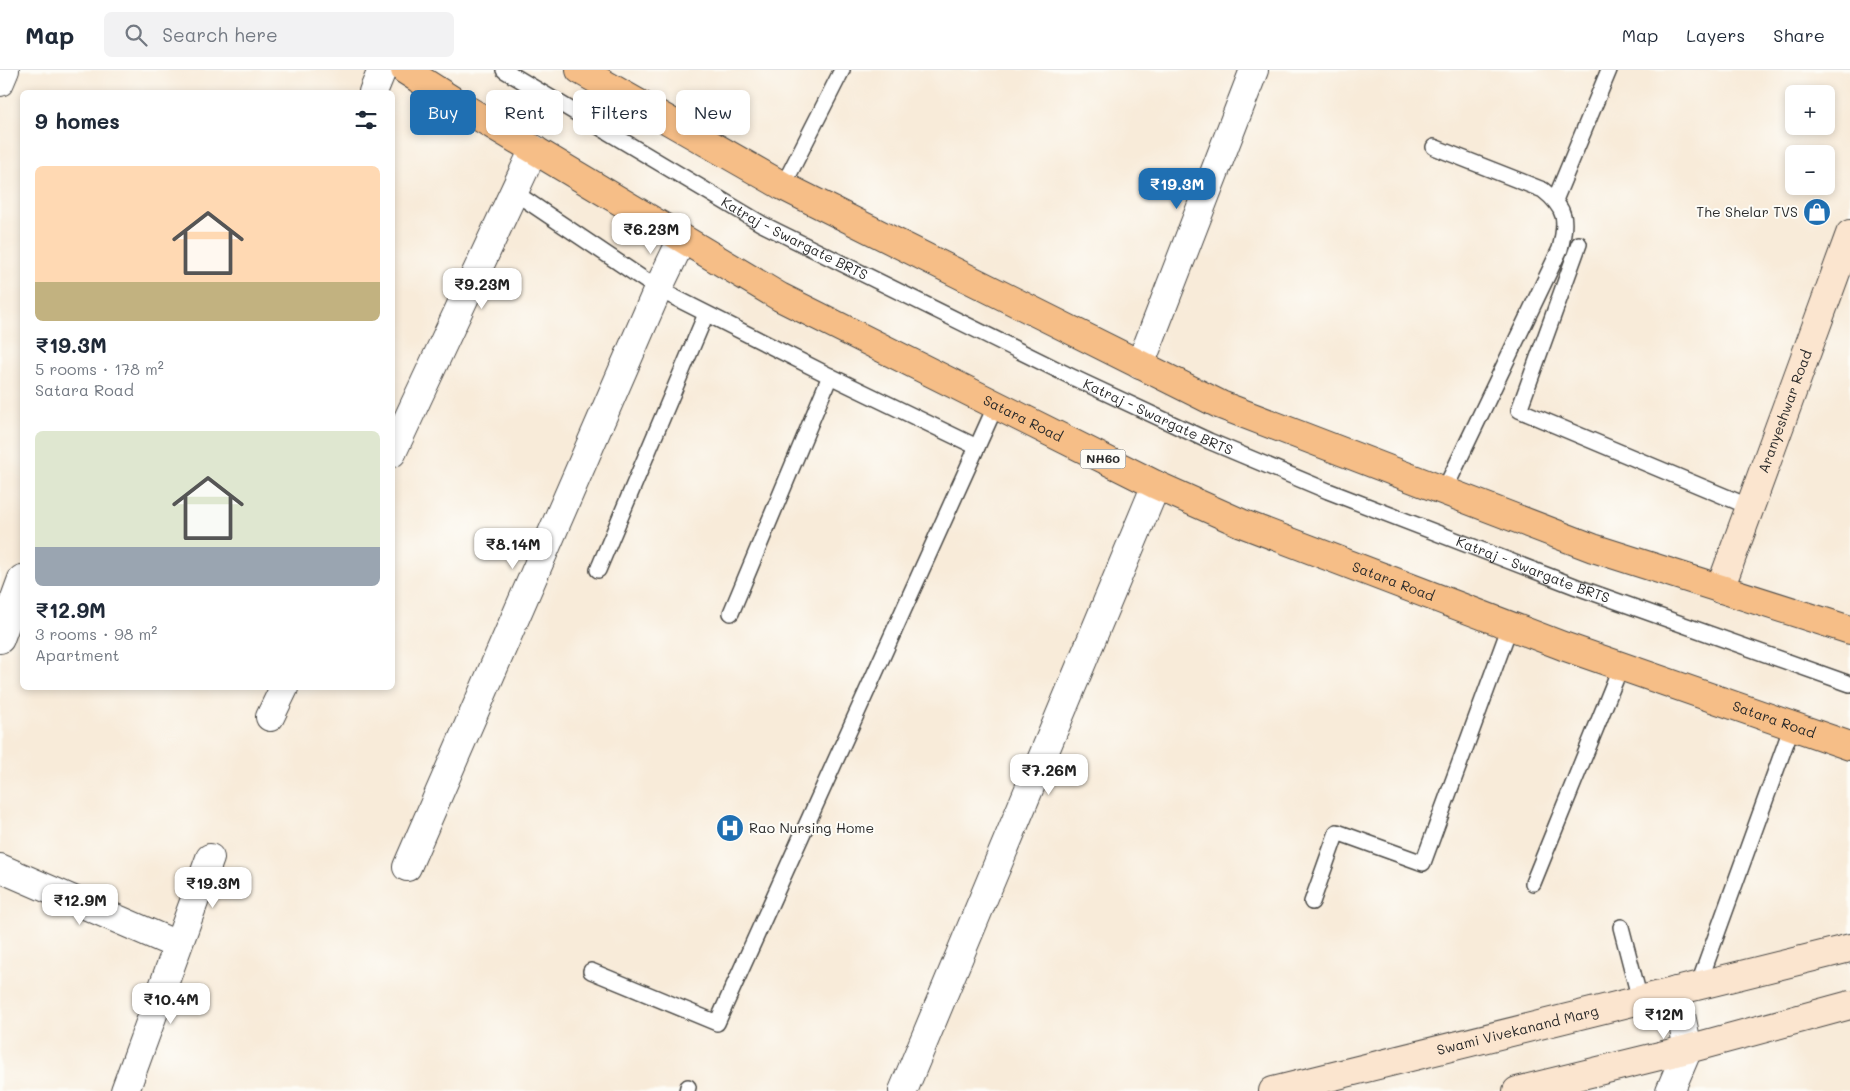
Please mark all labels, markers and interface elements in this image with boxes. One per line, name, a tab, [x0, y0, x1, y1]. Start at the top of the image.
search box	[104, 12, 454, 57]
text: Map	[25, 19, 74, 50]
icon: search	[122, 21, 150, 49]
text: Search here	[162, 22, 278, 47]
text: Map	[1622, 23, 1658, 47]
text: Layers	[1686, 23, 1745, 47]
text: Share	[1773, 23, 1825, 47]
map controls	[1785, 85, 1835, 195]
button: +	[1785, 85, 1835, 135]
chip: Buy	[410, 90, 476, 135]
chip: Rent	[486, 90, 563, 135]
chip: Filters	[573, 90, 666, 135]
chip: New	[676, 90, 750, 135]
icon: filters	[352, 106, 380, 134]
text: 9 homes	[35, 107, 120, 134]
button: −	[1785, 145, 1835, 195]
pin: ₹19.3M	[1136, 168, 1218, 210]
text: ₹19.3M	[1150, 173, 1204, 194]
street label: Katraj - Swargate BRTS	[718, 192, 871, 284]
shop icon: The Shelar TVS	[1802, 197, 1832, 227]
icon: home	[163, 198, 253, 288]
place label: The Shelar TVS	[1696, 202, 1798, 221]
pin: ₹6.23M	[610, 212, 692, 255]
text: ₹6.23M	[623, 218, 679, 239]
pin: ₹9.23M	[441, 268, 523, 310]
text: ₹9.23M	[454, 273, 510, 294]
text: ₹19.3M	[35, 331, 107, 358]
street label: Aranyeshwar Road	[1753, 347, 1816, 476]
text: 5 rooms · 178 m²	[35, 358, 164, 379]
street label: Katraj - Swargate BRTS	[1080, 374, 1236, 459]
text: Satara Road	[35, 379, 134, 400]
street label: Satara Road	[980, 390, 1066, 446]
road number: NH60	[1080, 449, 1126, 468]
icon: home	[163, 463, 253, 553]
pin: ₹8.14M	[472, 528, 554, 570]
street label: Katraj - Swargate BRTS	[1454, 531, 1613, 607]
text: ₹8.14M	[485, 533, 541, 554]
street label: Satara Road	[1350, 556, 1438, 605]
text: ₹12.9M	[35, 596, 106, 623]
text: 3 rooms · 98 m²	[35, 623, 157, 644]
text: Apartment	[35, 644, 120, 665]
street label: Satara Road	[1730, 696, 1818, 742]
pin: ₹7.26M	[1008, 754, 1090, 796]
text: ₹7.26M	[1021, 759, 1077, 780]
hospital icon: Rao Nursing Home	[715, 813, 745, 843]
place label: Rao Nursing Home	[749, 818, 874, 837]
pin: ₹19.3M	[172, 866, 254, 909]
text: ₹19.3M	[186, 872, 240, 893]
pin: ₹12.9M	[39, 884, 121, 926]
text: ₹12.9M	[53, 889, 107, 910]
pin: ₹10.4M	[130, 982, 212, 1025]
text: ₹10.4M	[143, 988, 199, 1009]
pin: ₹12M	[1634, 998, 1694, 1040]
street label: Swami Vivekanand Marg	[1435, 1001, 1600, 1059]
text: ₹12M	[1644, 1003, 1684, 1024]

